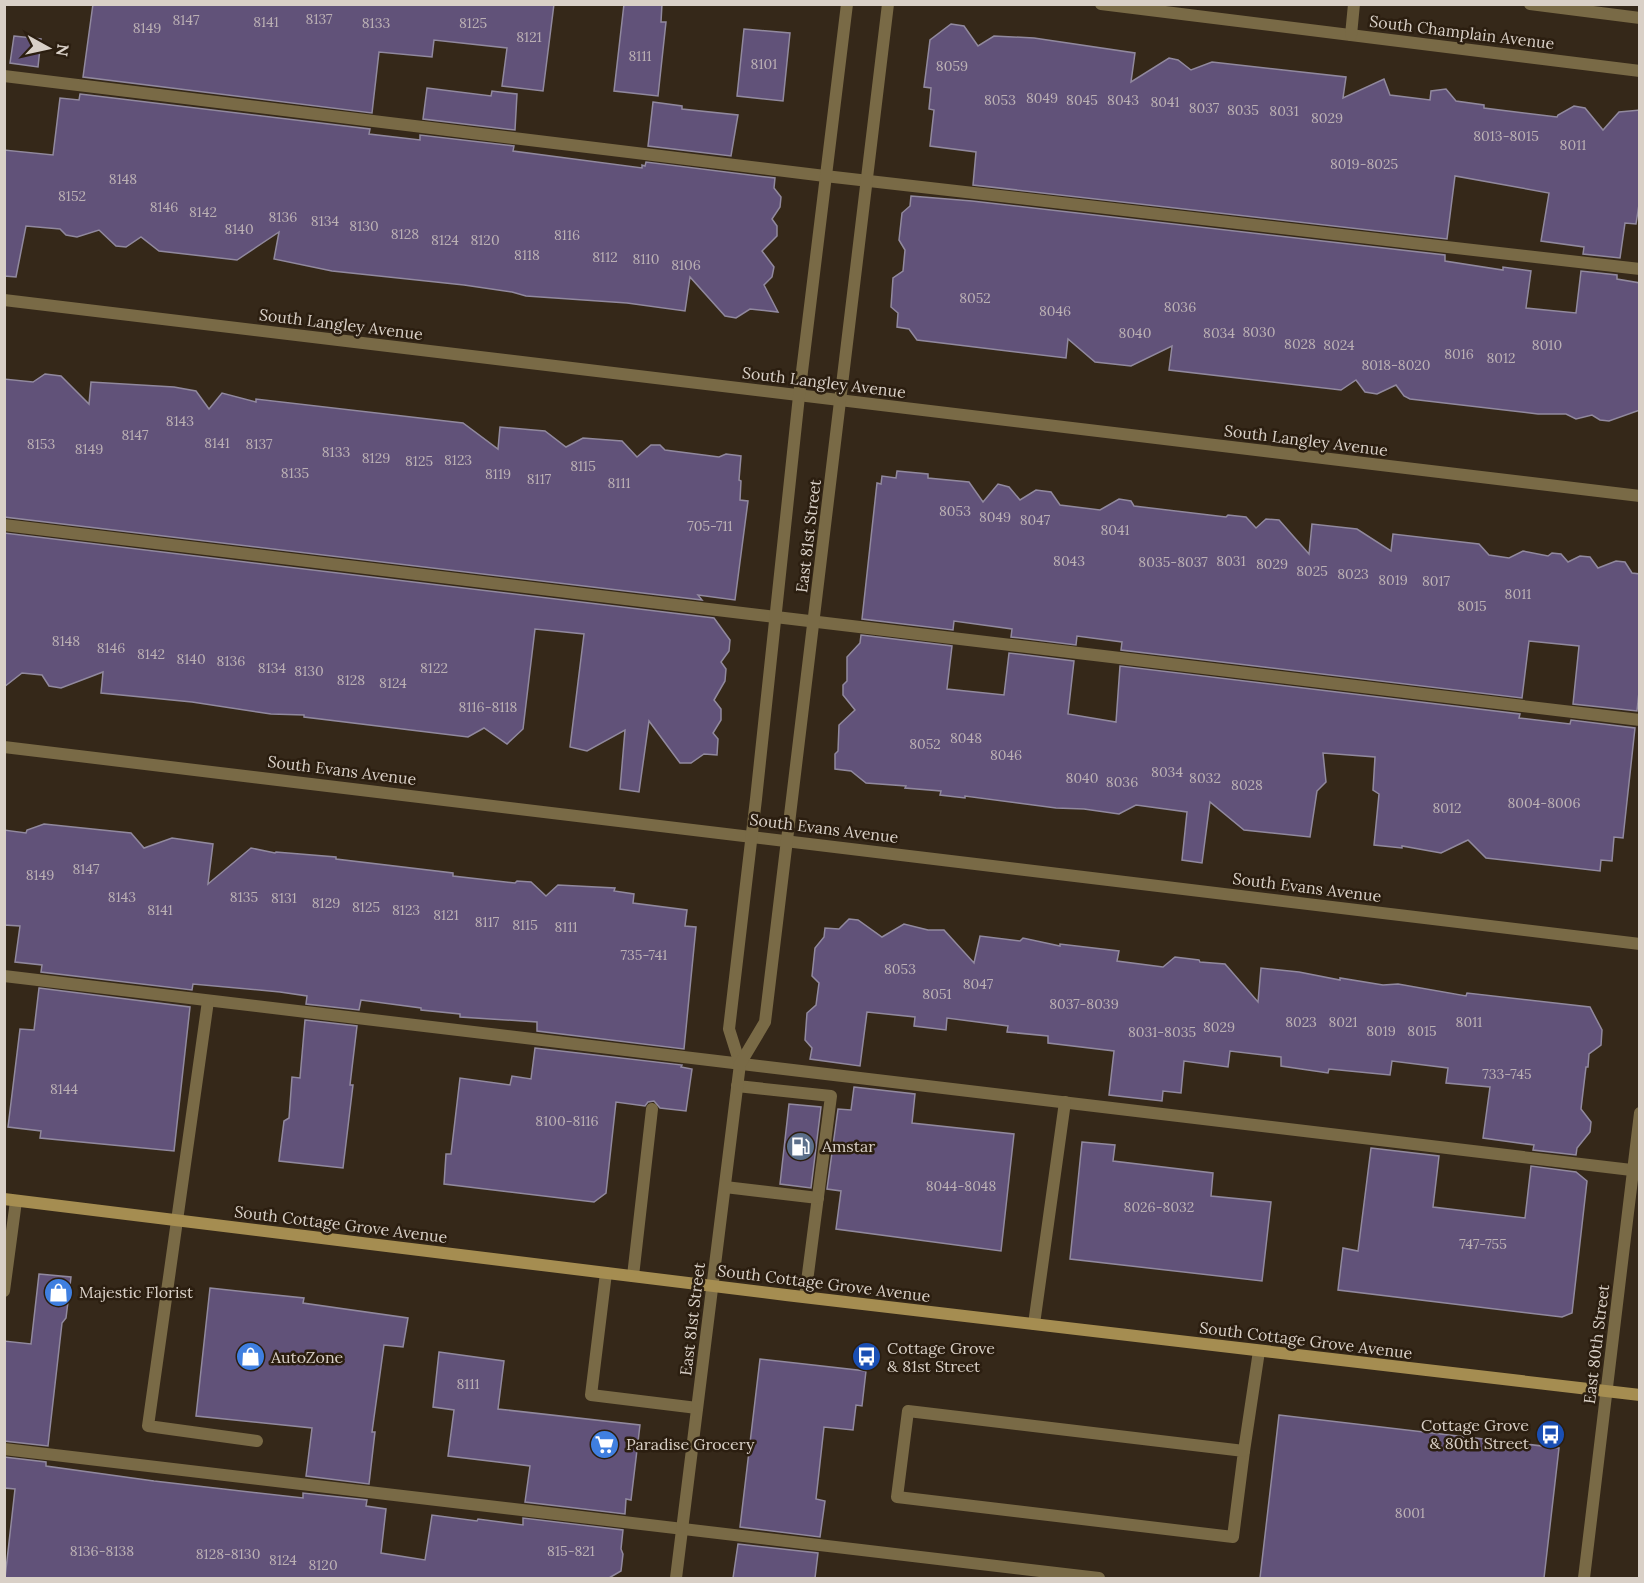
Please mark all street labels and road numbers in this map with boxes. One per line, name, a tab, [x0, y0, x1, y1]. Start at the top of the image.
street label: South Champlain Avenue	[1368, 11, 1556, 53]
street label: South Langley Avenue	[258, 304, 424, 344]
street label: South Langley Avenue	[741, 362, 907, 402]
street label: South Langley Avenue	[1223, 420, 1389, 460]
street label: East 81st Street	[791, 477, 825, 594]
street label: South Evans Avenue	[267, 751, 418, 789]
street label: South Evans Avenue	[749, 809, 900, 847]
street label: South Evans Avenue	[1232, 868, 1383, 906]
street label: South Cottage Grove Avenue	[233, 1201, 449, 1247]
street label: East 81st Street	[675, 1260, 709, 1377]
street label: South Cottage Grove Avenue	[716, 1260, 932, 1306]
street label: East 80th Street	[1579, 1282, 1613, 1405]
street label: South Cottage Grove Avenue	[1198, 1317, 1414, 1363]

